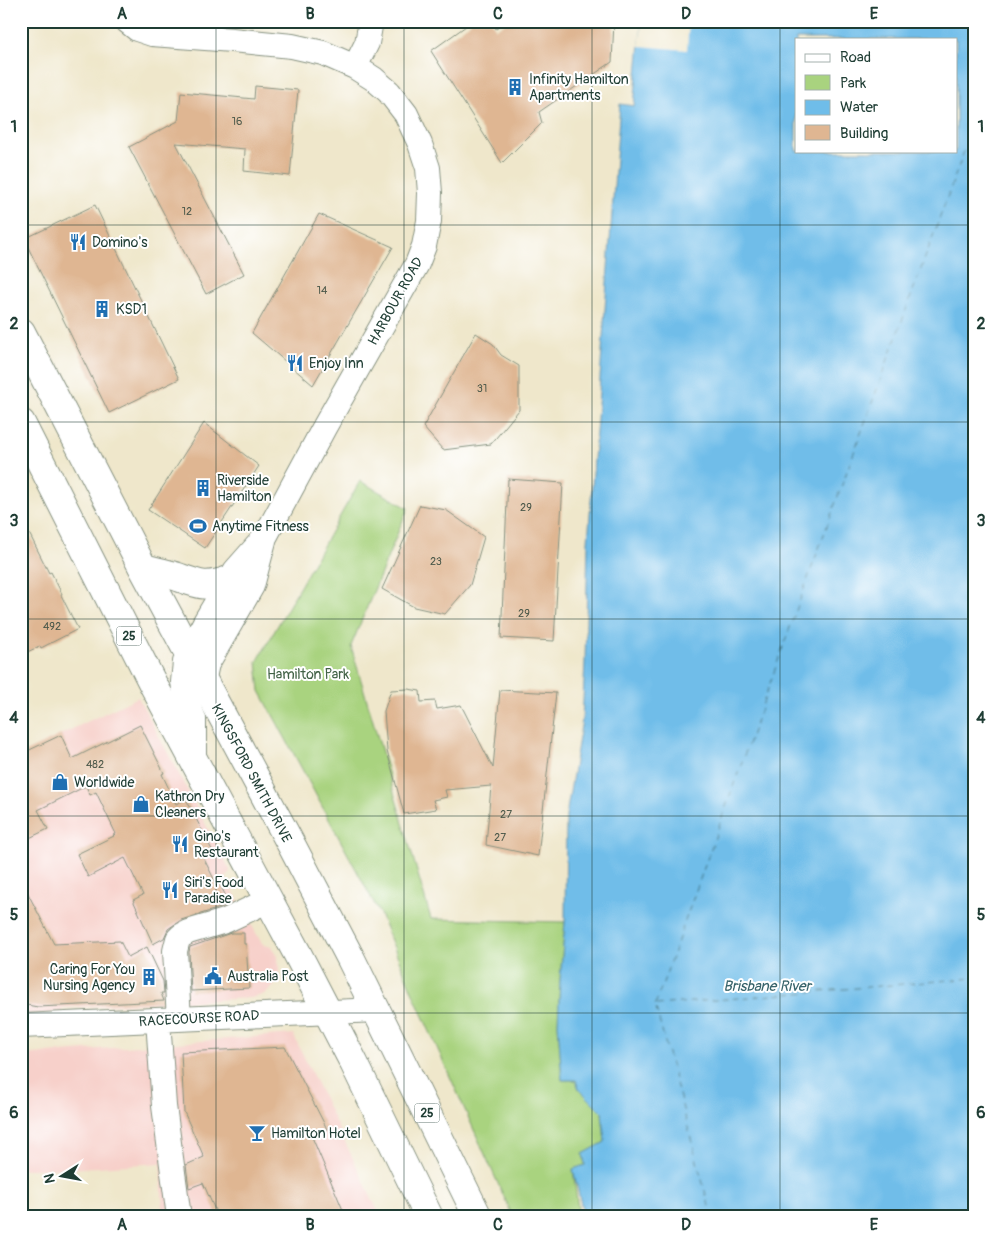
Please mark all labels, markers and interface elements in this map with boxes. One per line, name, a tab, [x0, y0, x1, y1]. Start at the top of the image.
text: A	[117, 4, 128, 24]
text: B	[305, 4, 315, 24]
text: C	[493, 4, 503, 24]
text: D	[681, 4, 691, 24]
text: E	[870, 4, 879, 24]
legend	[795, 38, 958, 152]
text: Road	[840, 48, 871, 67]
place label: Infinity Hamilton Apartments	[529, 71, 629, 104]
text: Park	[840, 74, 867, 93]
building icon: Infinity Hamilton Apartments	[505, 77, 525, 97]
text: Water	[840, 98, 879, 117]
house number: 16	[232, 115, 242, 128]
text: 1	[11, 117, 17, 137]
text: 1	[978, 117, 984, 137]
text: Building	[840, 124, 888, 143]
house number: 12	[182, 205, 192, 218]
restaurant icon: Domino's	[68, 232, 88, 252]
place label: Domino's	[92, 234, 148, 251]
street label: HARBOUR ROAD	[364, 254, 427, 348]
house number: 14	[317, 284, 328, 297]
building icon: KSD1	[92, 299, 112, 319]
place label: KSD1	[116, 301, 147, 318]
text: 2	[10, 314, 19, 334]
text: 2	[977, 314, 986, 334]
restaurant icon: Enjoy Inn	[285, 353, 305, 373]
place label: Enjoy Inn	[309, 355, 364, 372]
house number: 31	[477, 382, 487, 395]
place label: Riverside Hamilton	[217, 472, 272, 505]
building icon: Riverside Hamilton	[193, 478, 213, 498]
house number: 29	[520, 501, 532, 514]
text: 3	[10, 511, 19, 531]
text: 3	[977, 511, 986, 531]
sports icon: Anytime Fitness	[188, 516, 208, 536]
place label: Anytime Fitness	[212, 518, 310, 535]
house number: 23	[430, 555, 442, 568]
house number: 29	[518, 607, 530, 620]
house number: 492	[43, 620, 61, 633]
road number: 25	[116, 626, 142, 646]
park label: Hamilton Park	[267, 666, 349, 683]
street label: KINGSFORD SMITH DRIVE	[208, 701, 295, 846]
text: 4	[9, 708, 19, 728]
text: 4	[976, 708, 986, 728]
house number: 482	[86, 758, 104, 771]
shop icon: Worldwide	[50, 772, 70, 792]
place label: Worldwide	[74, 774, 135, 791]
place label: Kathron Dry Cleaners	[155, 788, 225, 821]
shop icon: Kathron Dry Cleaners	[131, 794, 151, 814]
house number: 27	[500, 808, 512, 821]
place label: Gino's Restaurant	[194, 828, 259, 861]
house number: 27	[494, 831, 506, 844]
restaurant icon: Gino's Restaurant	[170, 834, 190, 854]
place label: Siri's Food Paradise	[184, 874, 244, 907]
restaurant icon: Siri's Food Paradise	[160, 880, 180, 900]
text: 5	[10, 905, 19, 925]
text: 5	[977, 905, 986, 925]
place label: Caring For You Nursing Agency	[43, 961, 135, 994]
public building icon: Australia Post	[203, 966, 223, 986]
building icon: Caring For You Nursing Agency	[139, 967, 159, 987]
place label: Australia Post	[227, 968, 309, 985]
water label: Brisbane River	[723, 977, 812, 996]
street label: RACECOURSE ROAD	[138, 1007, 260, 1030]
text: 6	[9, 1103, 19, 1123]
text: 6	[976, 1103, 986, 1123]
road number: 25	[414, 1104, 440, 1122]
bar icon: Hamilton Hotel	[247, 1123, 267, 1143]
place label: Hamilton Hotel	[271, 1125, 361, 1142]
north arrow	[38, 1150, 88, 1200]
text: N	[40, 1172, 59, 1185]
text: A	[117, 1215, 128, 1235]
text: B	[305, 1215, 315, 1235]
text: C	[493, 1215, 503, 1235]
text: D	[681, 1215, 691, 1235]
text: E	[870, 1215, 879, 1235]

